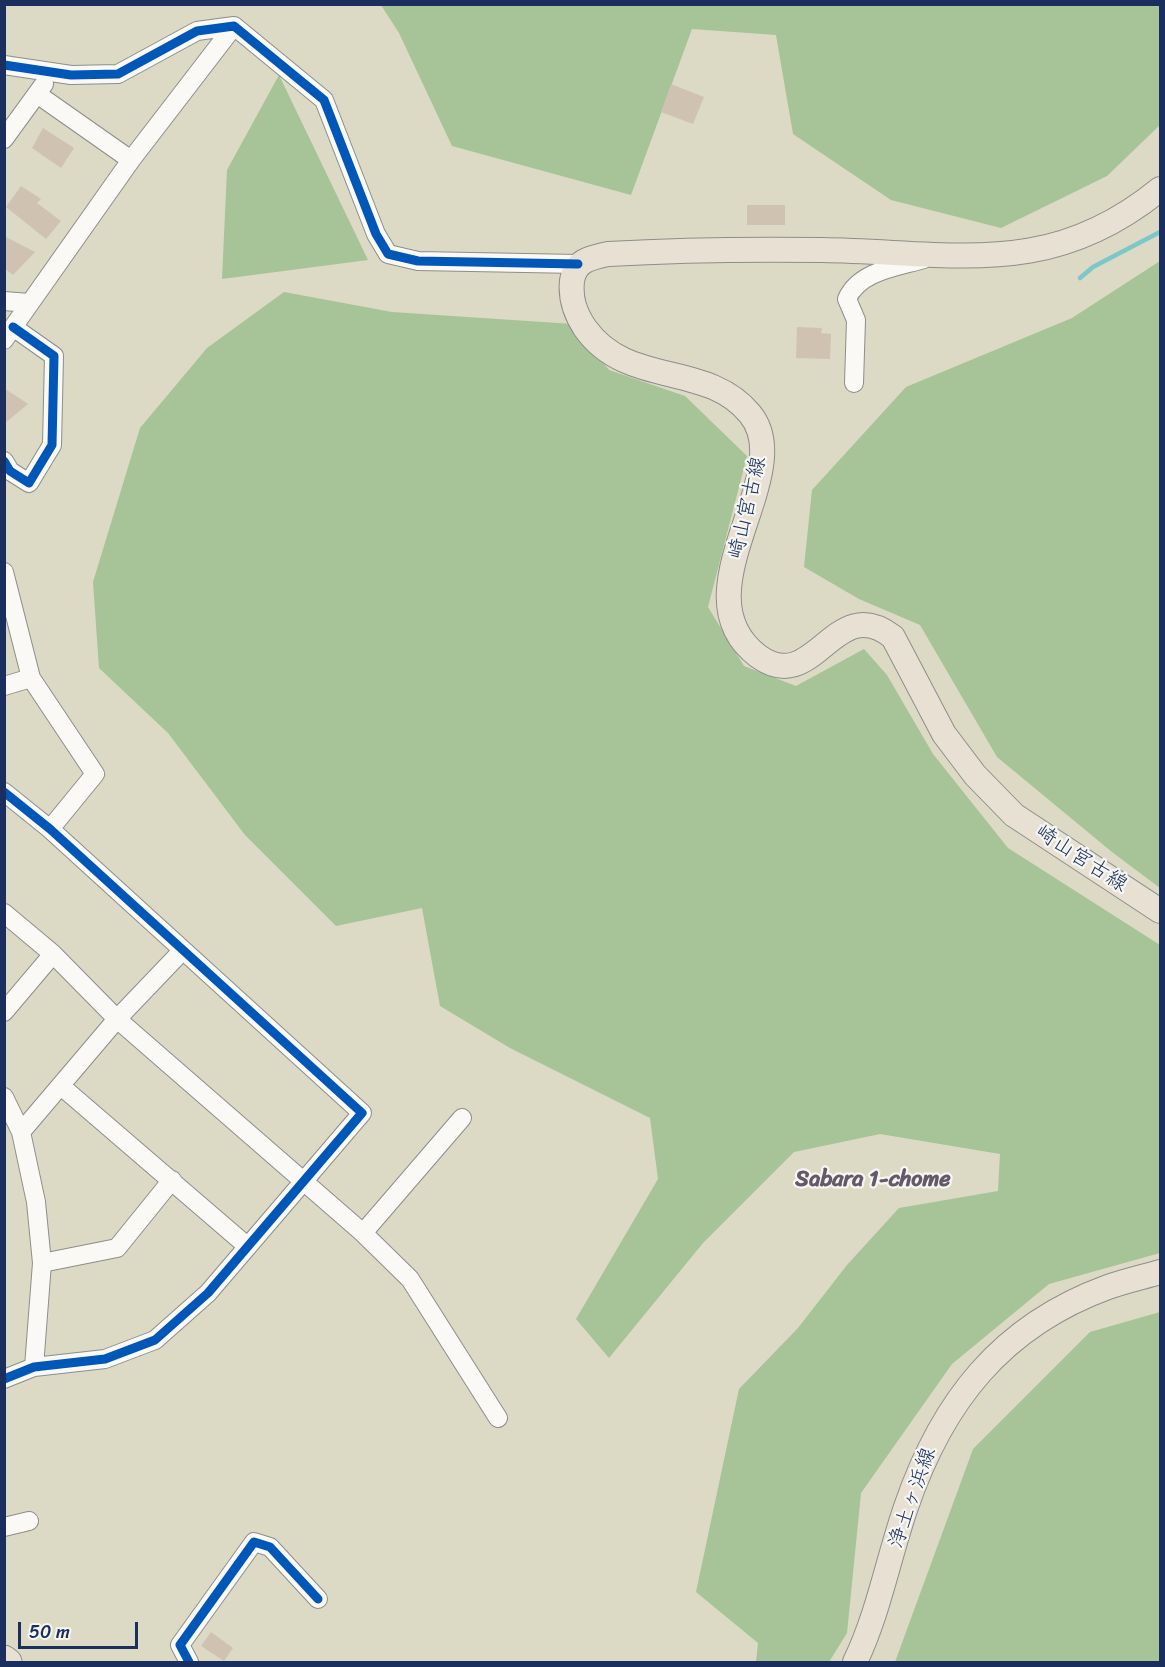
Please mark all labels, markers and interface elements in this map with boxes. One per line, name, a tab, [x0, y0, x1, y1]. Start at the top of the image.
street label: 崎山宮古線	[724, 454, 772, 562]
street label: 崎山宮古線	[1030, 820, 1132, 898]
district label: Sabara 1-chome	[795, 1167, 951, 1193]
street label: 浄土ヶ浜線	[884, 1444, 942, 1552]
scale bar	[21, 1610, 141, 1648]
text: 50 m	[29, 1616, 70, 1648]

